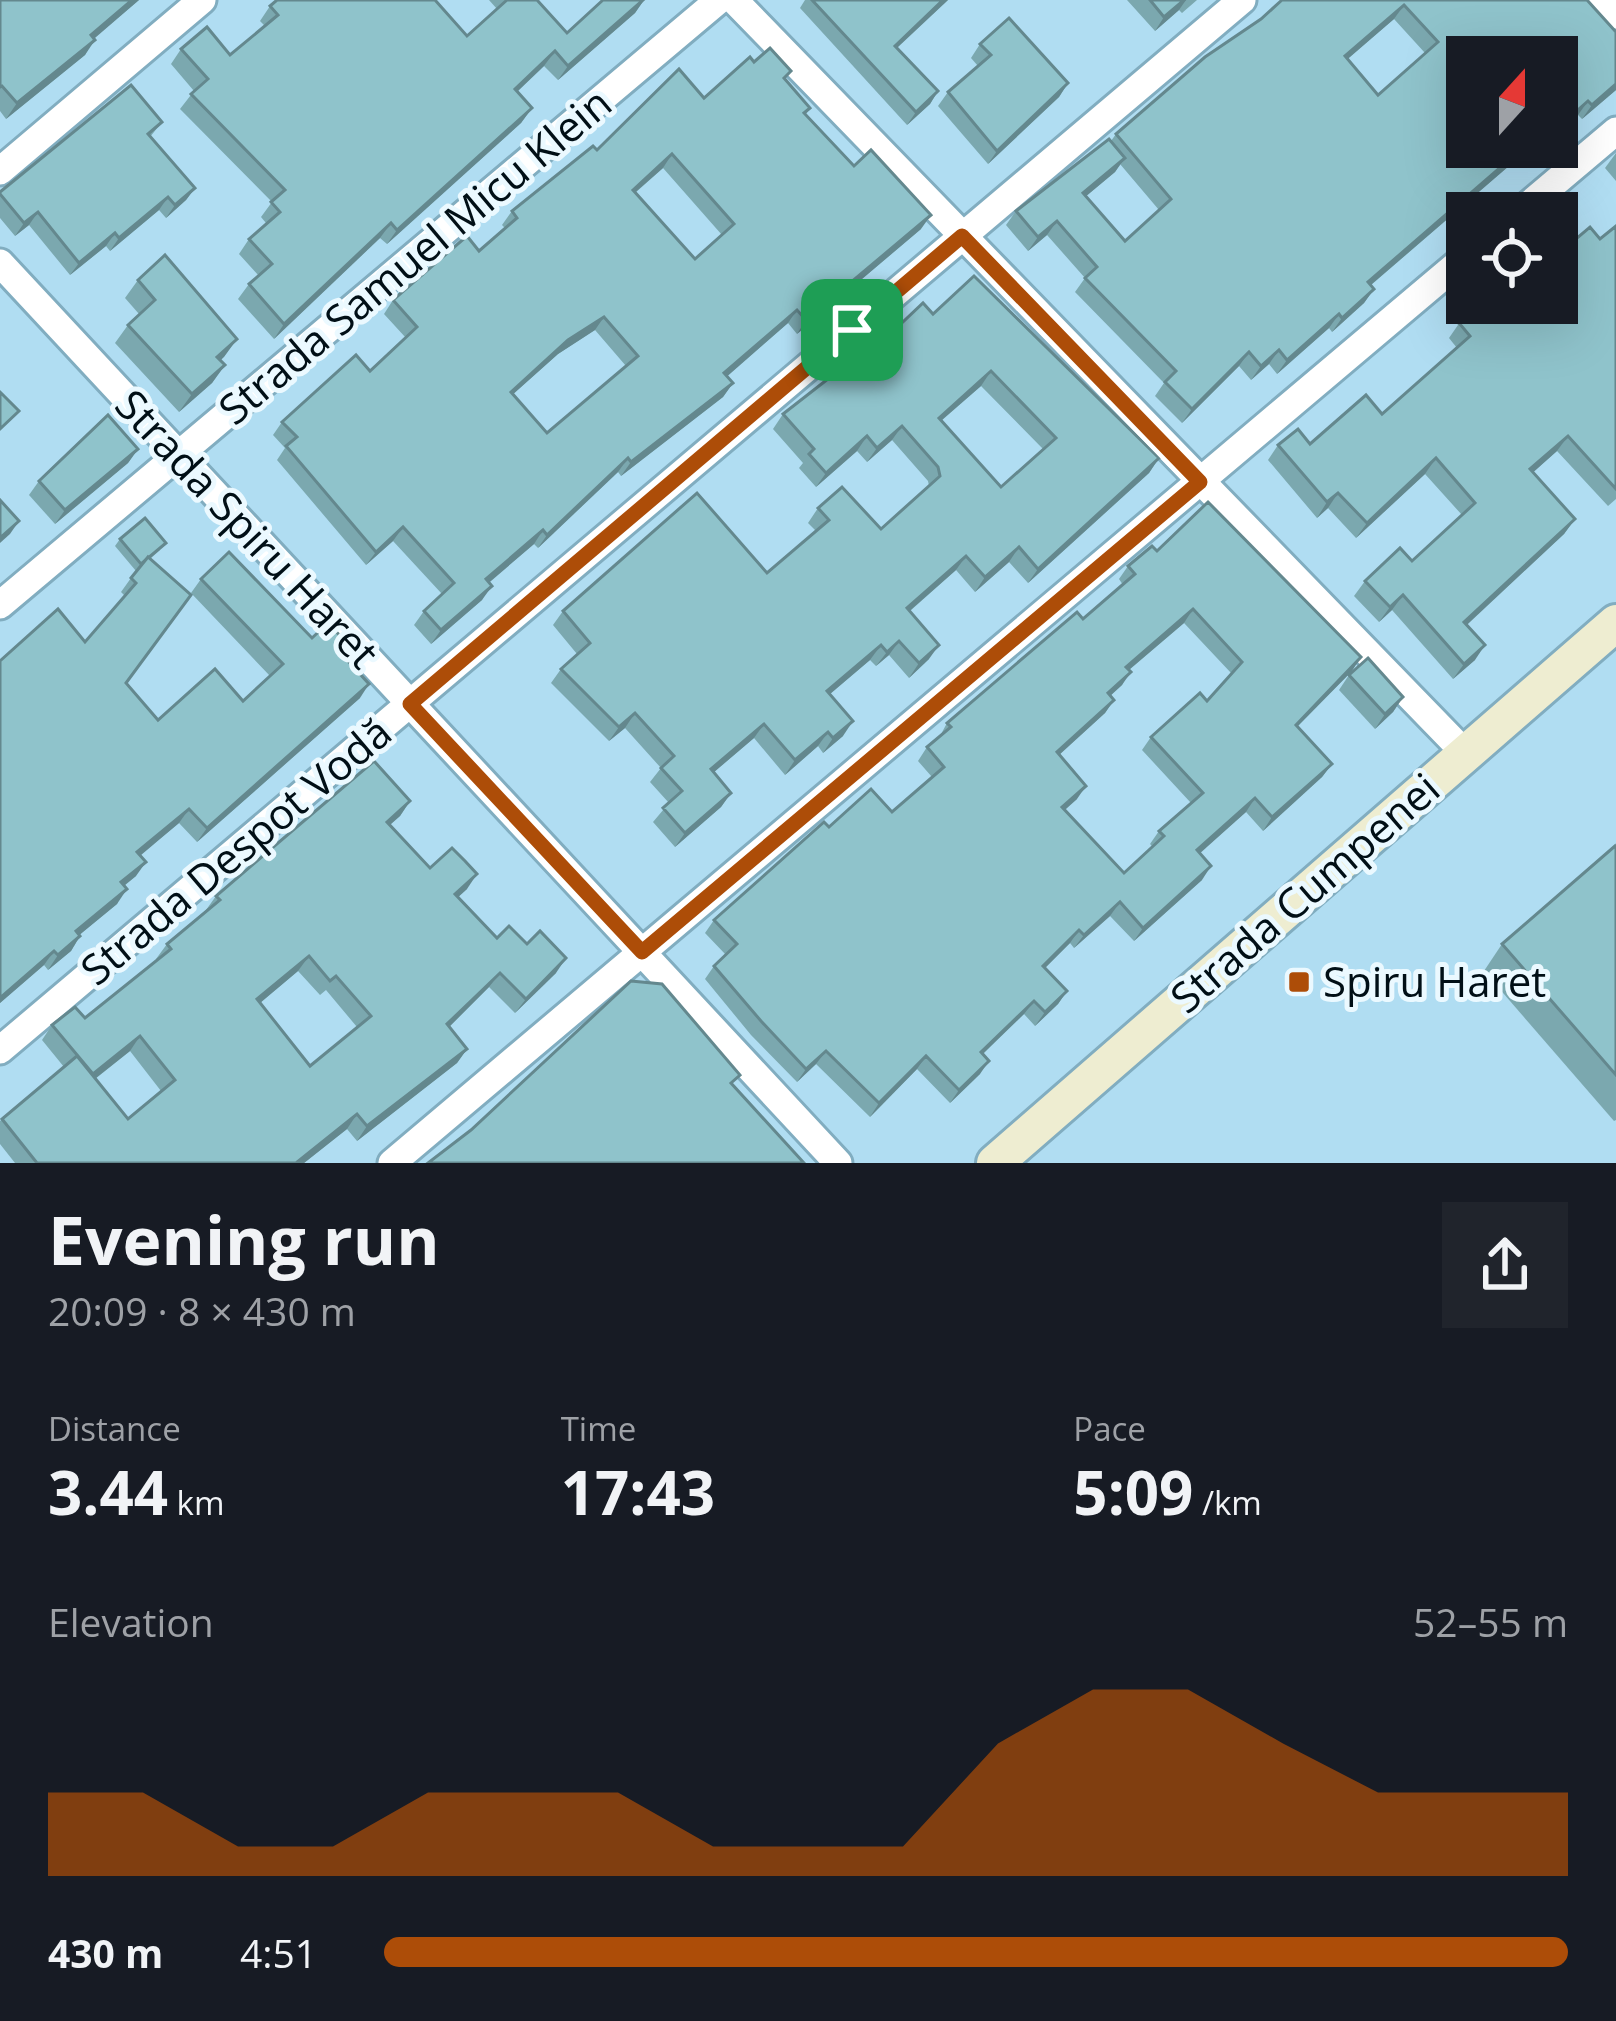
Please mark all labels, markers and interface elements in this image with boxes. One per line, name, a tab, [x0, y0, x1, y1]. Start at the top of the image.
north arrow	[1446, 36, 1578, 168]
map controls	[1446, 36, 1578, 324]
street label: Strada Samuel Micu Klein	[206, 74, 622, 436]
button: locate	[1446, 192, 1578, 324]
pin	[801, 279, 903, 381]
icon: arrive	[819, 297, 885, 363]
street label: Strada Spiru Haret	[104, 376, 392, 680]
street label: Strada Despot Vodă	[68, 703, 402, 997]
street label: Strada Cumpenei	[1157, 759, 1451, 1025]
place label: Spiru Haret	[1323, 952, 1546, 1009]
marker: Spiru Haret	[1286, 969, 1312, 995]
text: Evening run	[48, 1194, 440, 1284]
button: share	[1442, 1202, 1568, 1328]
text: 20:09 · 8 × 430 m	[48, 1284, 356, 1337]
text: Distance	[48, 1406, 181, 1451]
text: Time	[561, 1406, 636, 1451]
text: Pace	[1073, 1406, 1146, 1451]
text: 3.44	[48, 1451, 168, 1533]
text: 17:43	[561, 1451, 715, 1533]
text: 5:09	[1073, 1451, 1193, 1533]
text: km	[168, 1480, 225, 1525]
text: /km	[1193, 1480, 1262, 1525]
text: Elevation	[48, 1595, 214, 1648]
text: 52–55 m	[1413, 1595, 1568, 1648]
text: 430 m	[48, 1926, 163, 1979]
text: 4:51	[240, 1926, 317, 1979]

